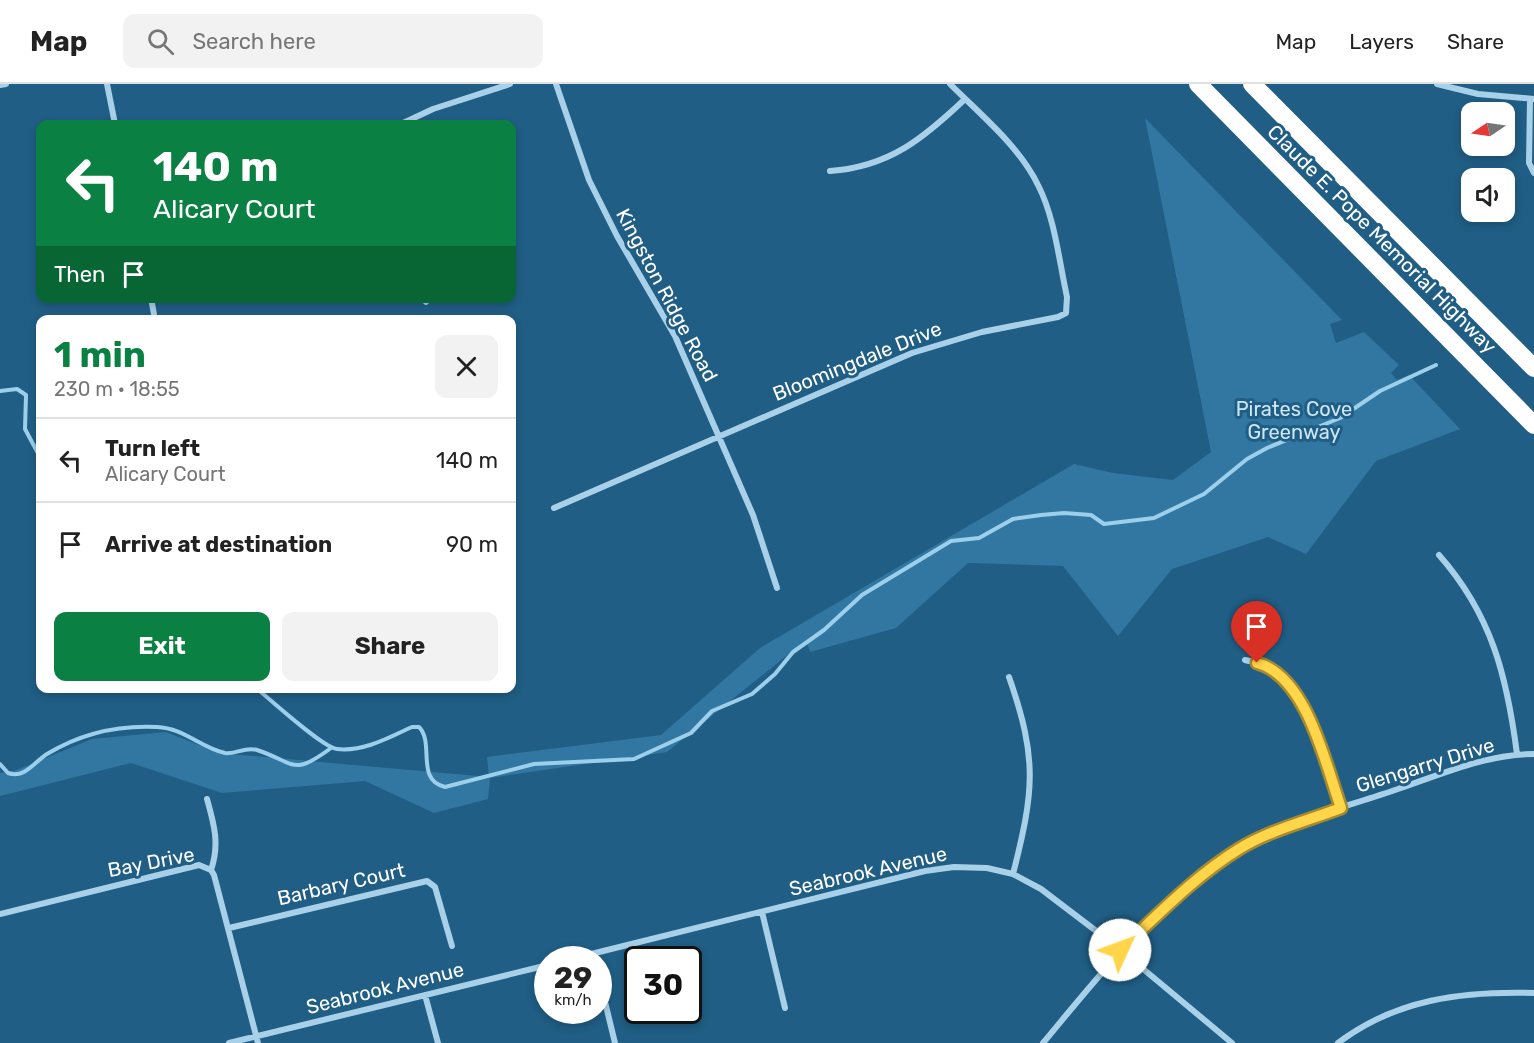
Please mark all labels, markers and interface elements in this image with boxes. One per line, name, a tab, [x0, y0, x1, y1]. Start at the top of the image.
search box	[123, 14, 543, 68]
text: Map	[30, 25, 87, 58]
icon: search	[144, 25, 177, 58]
text: Search here	[192, 28, 316, 55]
text: Map	[1275, 29, 1316, 54]
text: Layers	[1349, 29, 1414, 54]
text: Share	[1447, 29, 1504, 54]
north arrow	[1461, 102, 1515, 156]
map controls	[1461, 102, 1515, 222]
street label: Claude E. Pope Memorial Highway	[1263, 120, 1501, 358]
text: 140 m	[153, 142, 279, 192]
icon: left	[54, 144, 132, 222]
button: sound	[1461, 168, 1515, 222]
text: Alicary Court	[153, 193, 316, 225]
street label: Kingston Ridge Road	[611, 204, 723, 386]
icon: arrive	[117, 258, 150, 291]
text: Then	[54, 261, 105, 288]
street label: Bloomingdale Drive	[769, 316, 945, 406]
text: 1 min	[54, 333, 146, 376]
button: close	[435, 335, 498, 398]
text: 230 m · 18:55	[54, 377, 180, 401]
park label: Pirates Cove Greenway	[1236, 397, 1352, 444]
text: Turn left	[105, 435, 200, 462]
icon: left	[54, 444, 87, 477]
text: 140 m	[436, 447, 498, 474]
text: Alicary Court	[105, 462, 225, 486]
icon: arrive	[54, 528, 87, 561]
text: Arrive at destination	[105, 531, 332, 558]
text: 90 m	[446, 531, 498, 558]
pin	[1231, 601, 1282, 663]
icon: arrive	[1240, 610, 1273, 643]
button: Exit	[54, 612, 270, 681]
button: Share	[282, 612, 498, 681]
street label: Glengarry Drive	[1353, 733, 1497, 797]
street label: Seabrook Avenue	[787, 841, 949, 901]
street label: Bay Drive	[106, 842, 196, 882]
street label: Barbary Court	[275, 858, 407, 910]
position arrow	[1088, 918, 1152, 982]
speed limit sign: 30	[624, 946, 702, 1024]
street label: Seabrook Avenue	[304, 957, 466, 1019]
text: 29	[554, 960, 592, 996]
text: km/h	[554, 991, 592, 1009]

